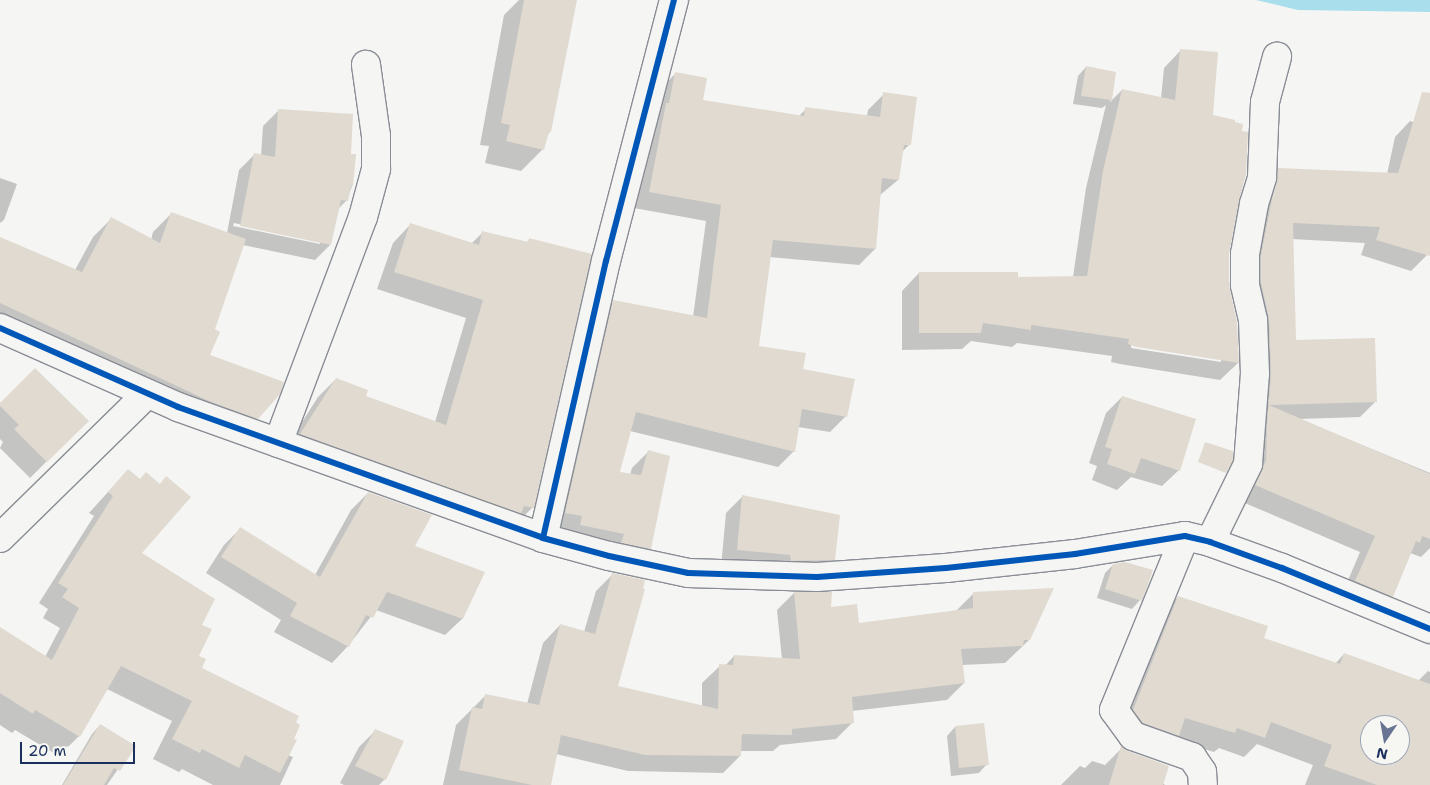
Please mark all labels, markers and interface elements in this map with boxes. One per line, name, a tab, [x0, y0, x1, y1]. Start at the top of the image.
north arrow	[1360, 715, 1410, 765]
scale bar	[22, 732, 138, 764]
text: 20 m	[28, 741, 67, 761]
text: N	[1375, 744, 1389, 764]

